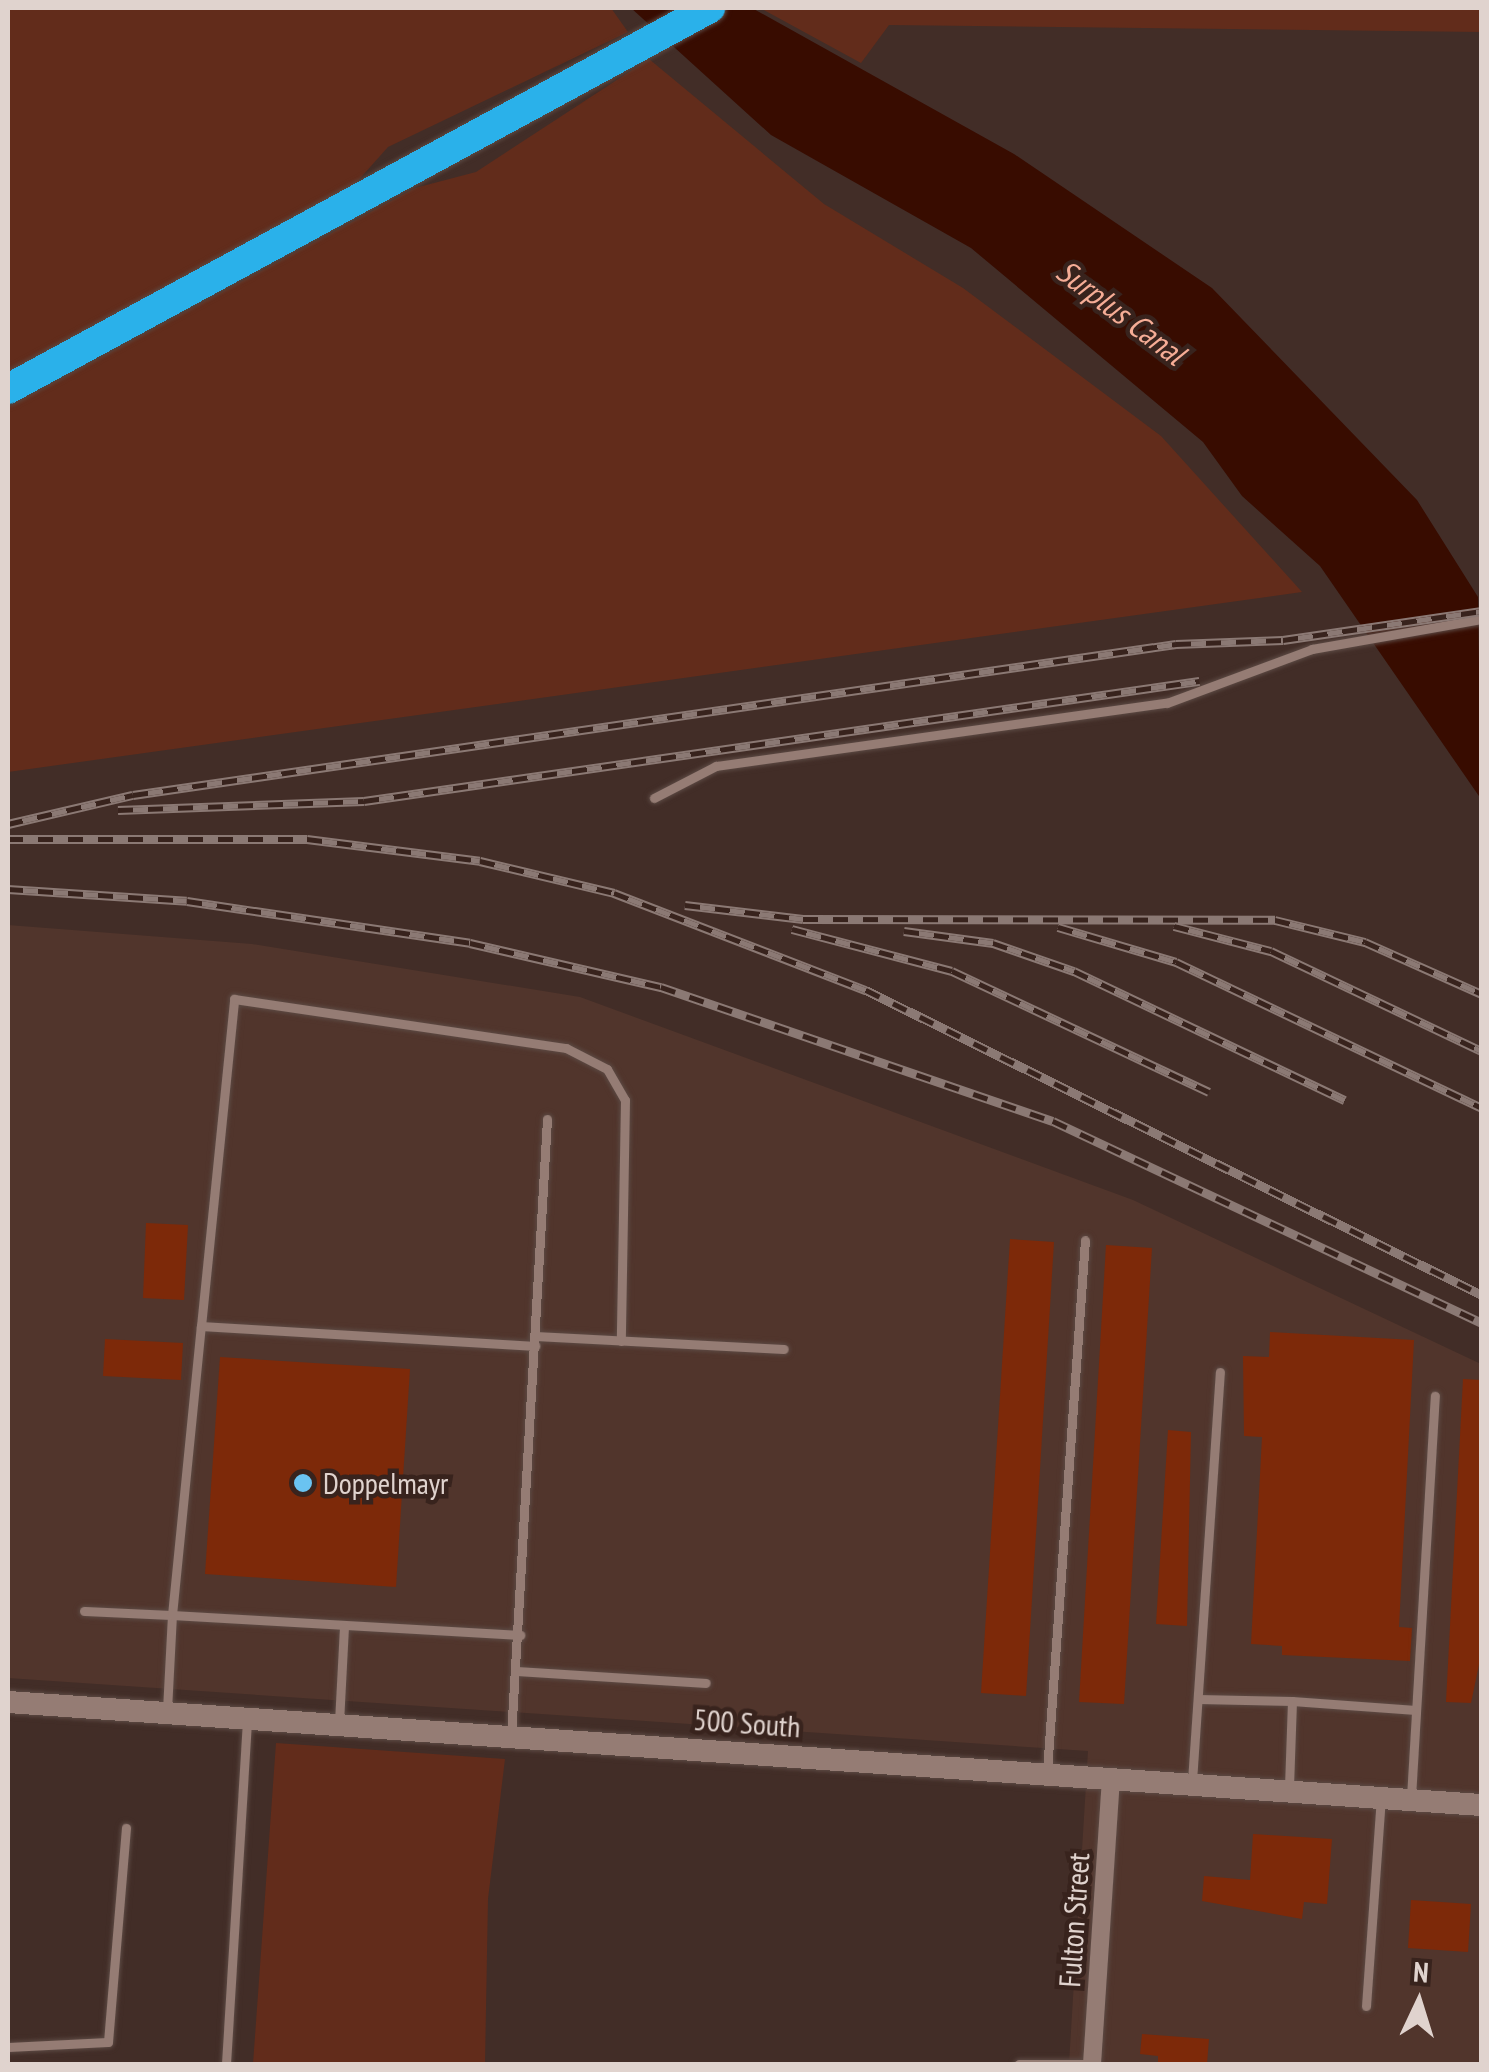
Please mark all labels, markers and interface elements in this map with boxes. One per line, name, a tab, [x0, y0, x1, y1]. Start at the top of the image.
water label: Surplus Canal	[1049, 251, 1193, 373]
place label: Doppelmayr	[323, 1465, 448, 1501]
marker: Doppelmayr	[292, 1472, 314, 1494]
street label: 500 South	[692, 1701, 802, 1745]
street label: Fulton Street	[1051, 1851, 1097, 1989]
north arrow	[1369, 1952, 1469, 2052]
text: N	[1412, 1953, 1430, 1991]

